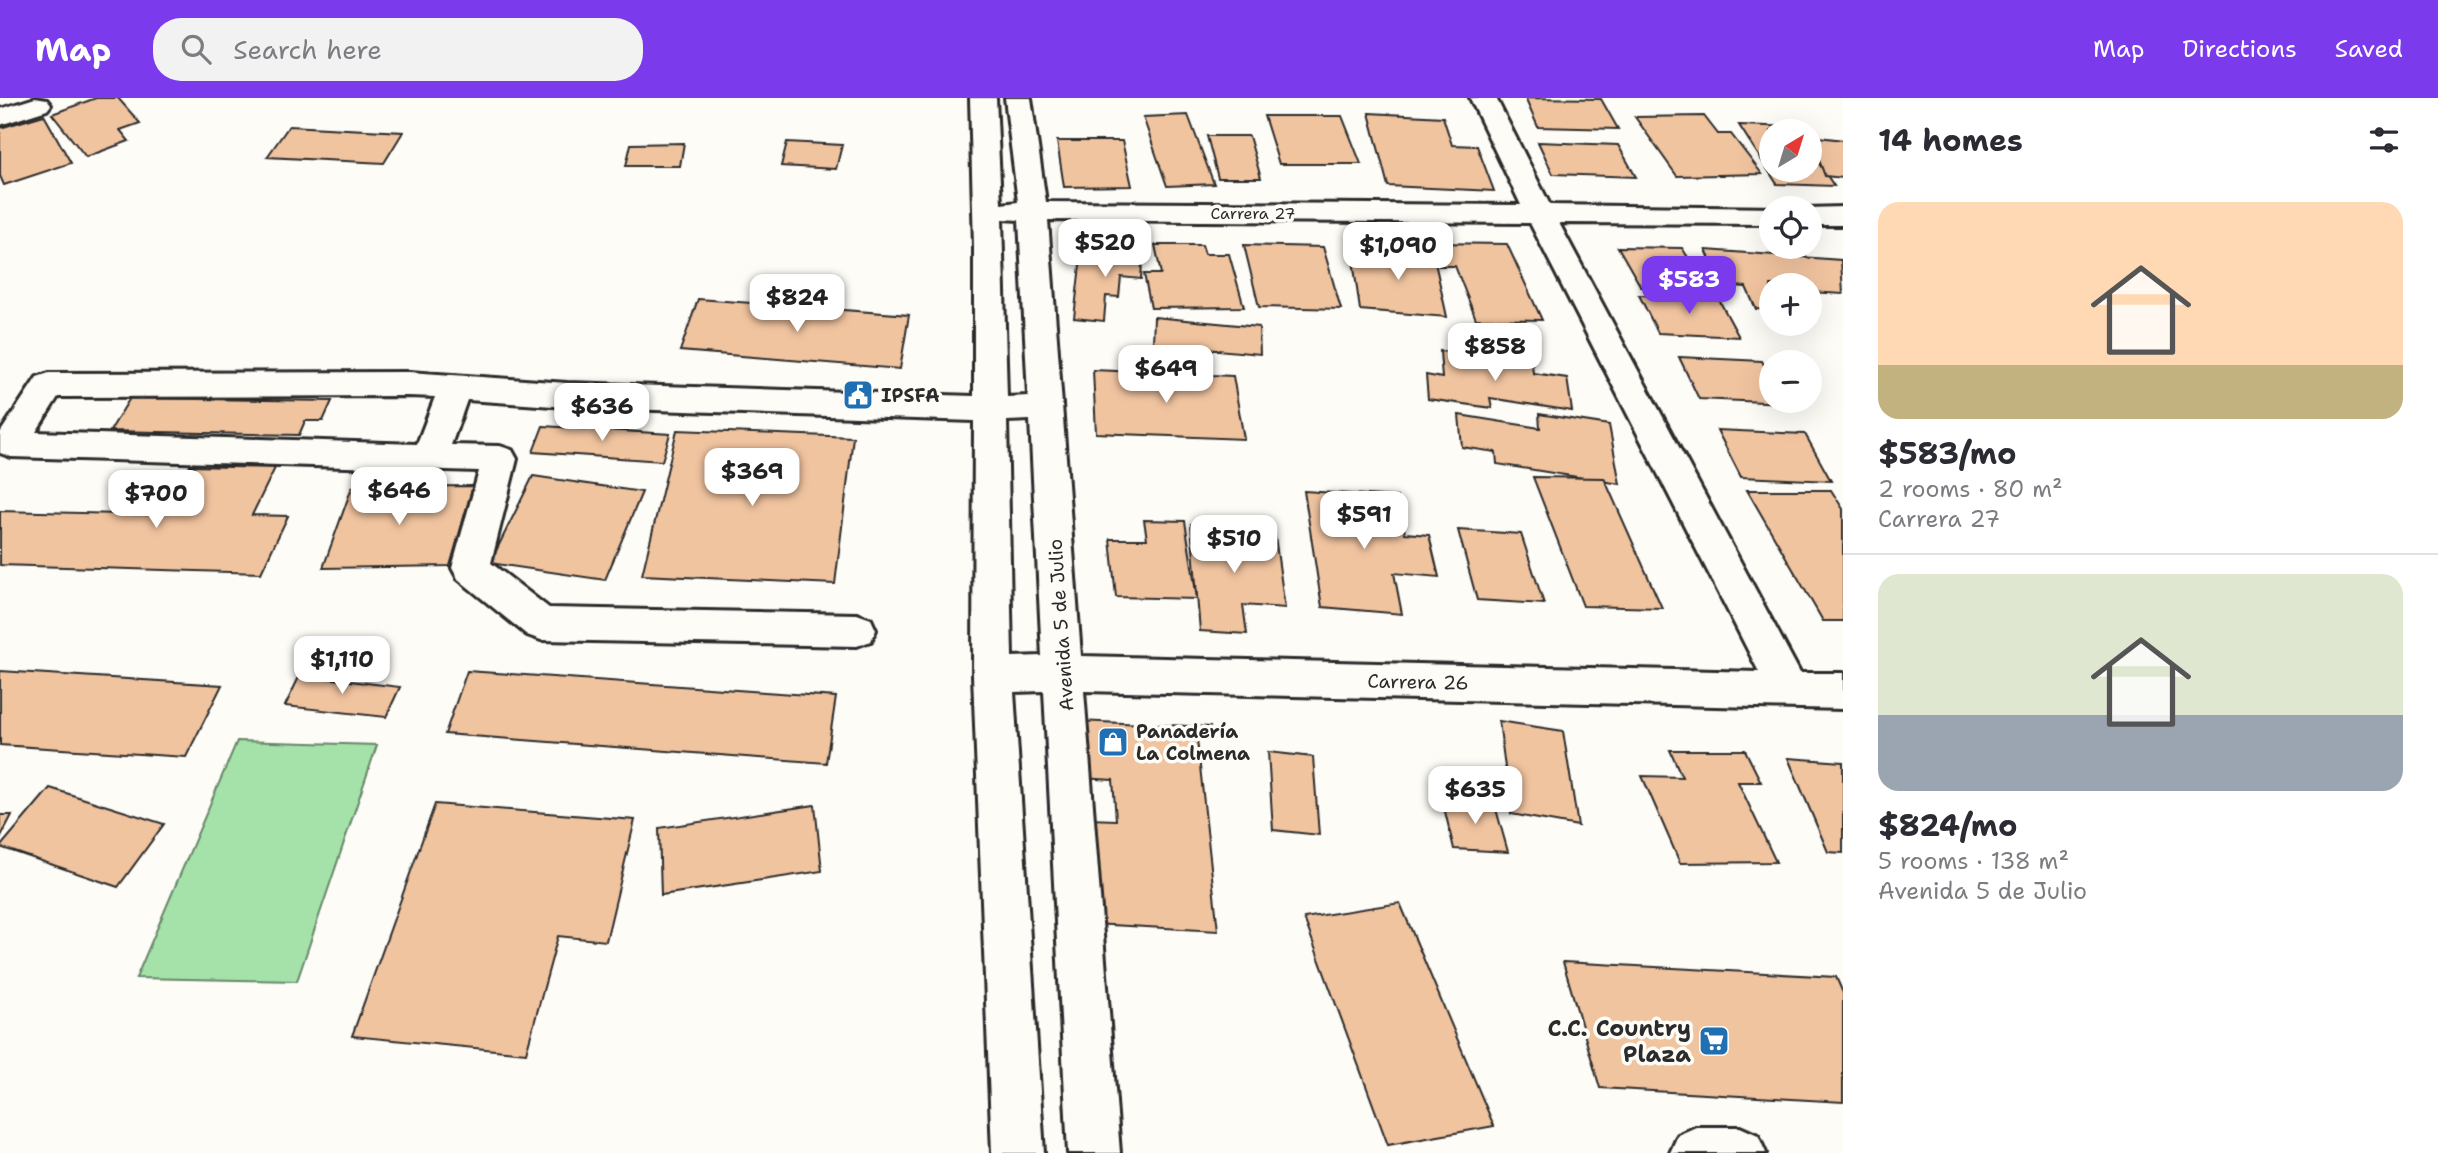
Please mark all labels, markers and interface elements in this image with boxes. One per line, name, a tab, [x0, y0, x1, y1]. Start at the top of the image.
search box	[153, 18, 643, 81]
text: Map	[35, 27, 111, 72]
icon: search	[177, 30, 215, 68]
text: Search here	[233, 32, 382, 67]
text: Map	[2093, 33, 2144, 65]
text: Directions	[2182, 33, 2297, 65]
text: Saved	[2335, 33, 2403, 65]
north arrow	[1759, 119, 1822, 182]
map controls	[1759, 119, 1822, 413]
text: 14 homes	[1878, 120, 2023, 161]
icon: filters	[2365, 121, 2403, 159]
button: locate	[1759, 196, 1822, 259]
street label: Carrera 27	[1210, 203, 1296, 224]
pin: $520	[1064, 220, 1146, 279]
pin: $1,090	[1341, 222, 1455, 282]
text: $520	[1074, 227, 1136, 257]
text: $1,090	[1359, 230, 1437, 260]
icon: home	[2078, 247, 2204, 373]
pin: $583	[1648, 256, 1730, 316]
text: $583	[1658, 264, 1720, 294]
button: +	[1759, 273, 1822, 336]
pin: $824	[756, 274, 838, 334]
text: $824	[766, 282, 828, 312]
pin: $858	[1454, 324, 1536, 383]
text: $858	[1464, 331, 1526, 361]
pin: $649	[1125, 345, 1207, 405]
button: −	[1759, 350, 1822, 413]
text: $649	[1134, 353, 1198, 383]
public building icon: IPSFA	[841, 378, 875, 412]
place label: IPSFA	[881, 383, 940, 408]
pin: $636	[561, 384, 643, 443]
text: $636	[570, 391, 634, 421]
text: $583/mo	[1878, 433, 2017, 474]
pin: $369	[711, 448, 793, 508]
text: $369	[720, 456, 784, 486]
pin: $646	[358, 468, 440, 527]
pin: $700	[115, 470, 197, 530]
text: 2 rooms · 80 m²	[1878, 474, 2063, 504]
text: $646	[367, 475, 431, 505]
text: $700	[124, 478, 188, 508]
pin: $591	[1323, 491, 1405, 551]
text: $591	[1336, 499, 1392, 529]
text: Carrera 27	[1878, 504, 2000, 534]
pin: $510	[1193, 516, 1275, 575]
text: $510	[1206, 523, 1262, 553]
street label: Avenida 5 de Julio	[1043, 538, 1079, 712]
icon: home	[2078, 619, 2204, 745]
pin: $1,110	[285, 636, 399, 696]
text: $1,110	[310, 644, 374, 674]
street label: Carrera 26	[1367, 669, 1469, 695]
place label: Panadería La Colmena	[1136, 719, 1250, 766]
shop icon: Panadería La Colmena	[1096, 725, 1130, 759]
pin: $635	[1434, 766, 1516, 826]
text: $635	[1444, 774, 1506, 804]
text: $824/mo	[1878, 805, 2018, 846]
text: 5 rooms · 138 m²	[1878, 846, 2069, 876]
text: Avenida 5 de Julio	[1878, 876, 2087, 906]
place label: C.C. Country Plaza	[1547, 1013, 1691, 1069]
supermarket icon: C.C. Country Plaza	[1697, 1024, 1731, 1058]

